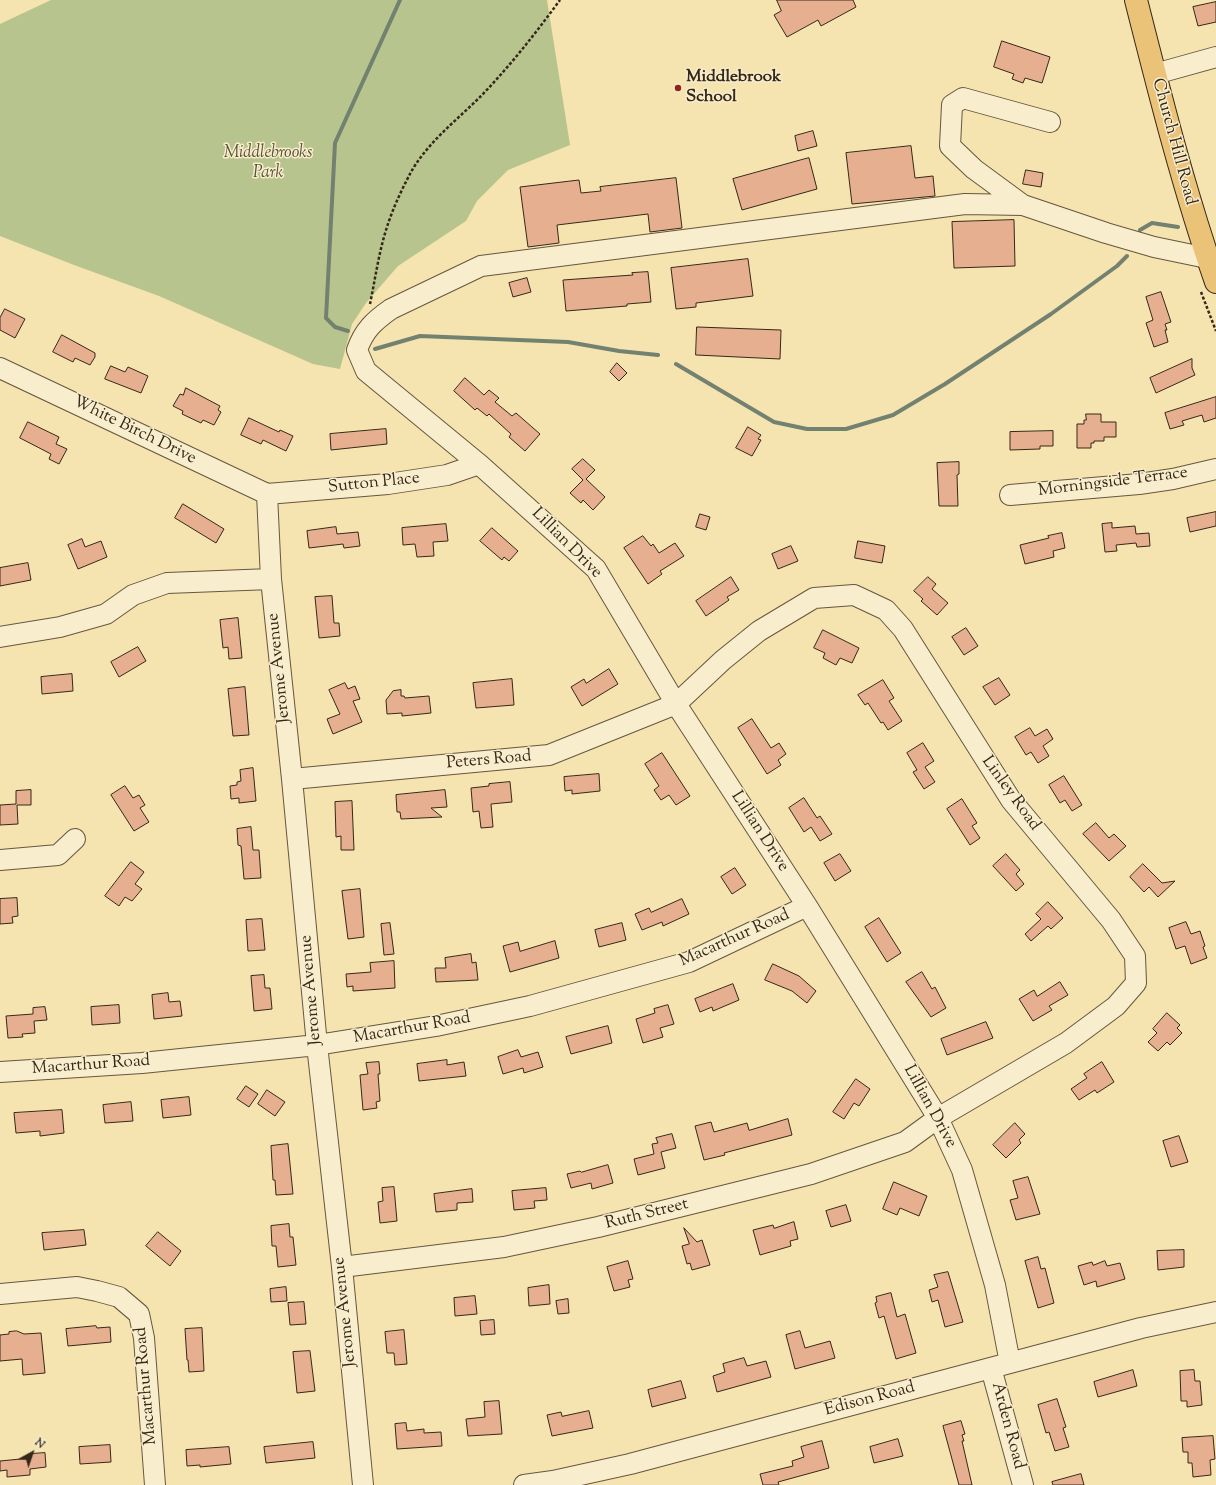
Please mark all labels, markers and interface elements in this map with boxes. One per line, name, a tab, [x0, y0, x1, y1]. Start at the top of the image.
place label: Middlebrook School	[686, 68, 781, 108]
street label: Church Hill Road	[1146, 76, 1200, 208]
marker: Middlebrook School	[673, 83, 683, 93]
park label: Middlebrooks Park	[224, 144, 312, 184]
street label: White Birch Drive	[69, 392, 199, 470]
street label: Morningside Terrace	[1037, 464, 1189, 502]
street label: Sutton Place	[327, 469, 421, 499]
street label: Lillian Drive	[526, 504, 606, 584]
street label: Jerome Avenue	[264, 612, 296, 724]
street label: Peters Road	[446, 747, 532, 775]
street label: Linley Road	[976, 753, 1044, 835]
street label: Lillian Drive	[725, 788, 793, 876]
street label: Macarthur Road	[677, 906, 793, 972]
street label: Jerome Avenue	[297, 934, 327, 1046]
street label: Macarthur Road	[352, 1009, 472, 1049]
street label: Macarthur Road	[31, 1052, 151, 1080]
street label: Lillian Drive	[898, 1062, 960, 1152]
street label: Ruth Street	[603, 1195, 691, 1235]
street label: Jerome Avenue	[330, 1256, 362, 1368]
street label: Macarthur Road	[132, 1326, 162, 1446]
street label: Edison Road	[823, 1378, 917, 1422]
street label: Arden Road	[986, 1380, 1028, 1472]
north arrow	[12, 1433, 52, 1473]
text: N	[31, 1435, 48, 1453]

